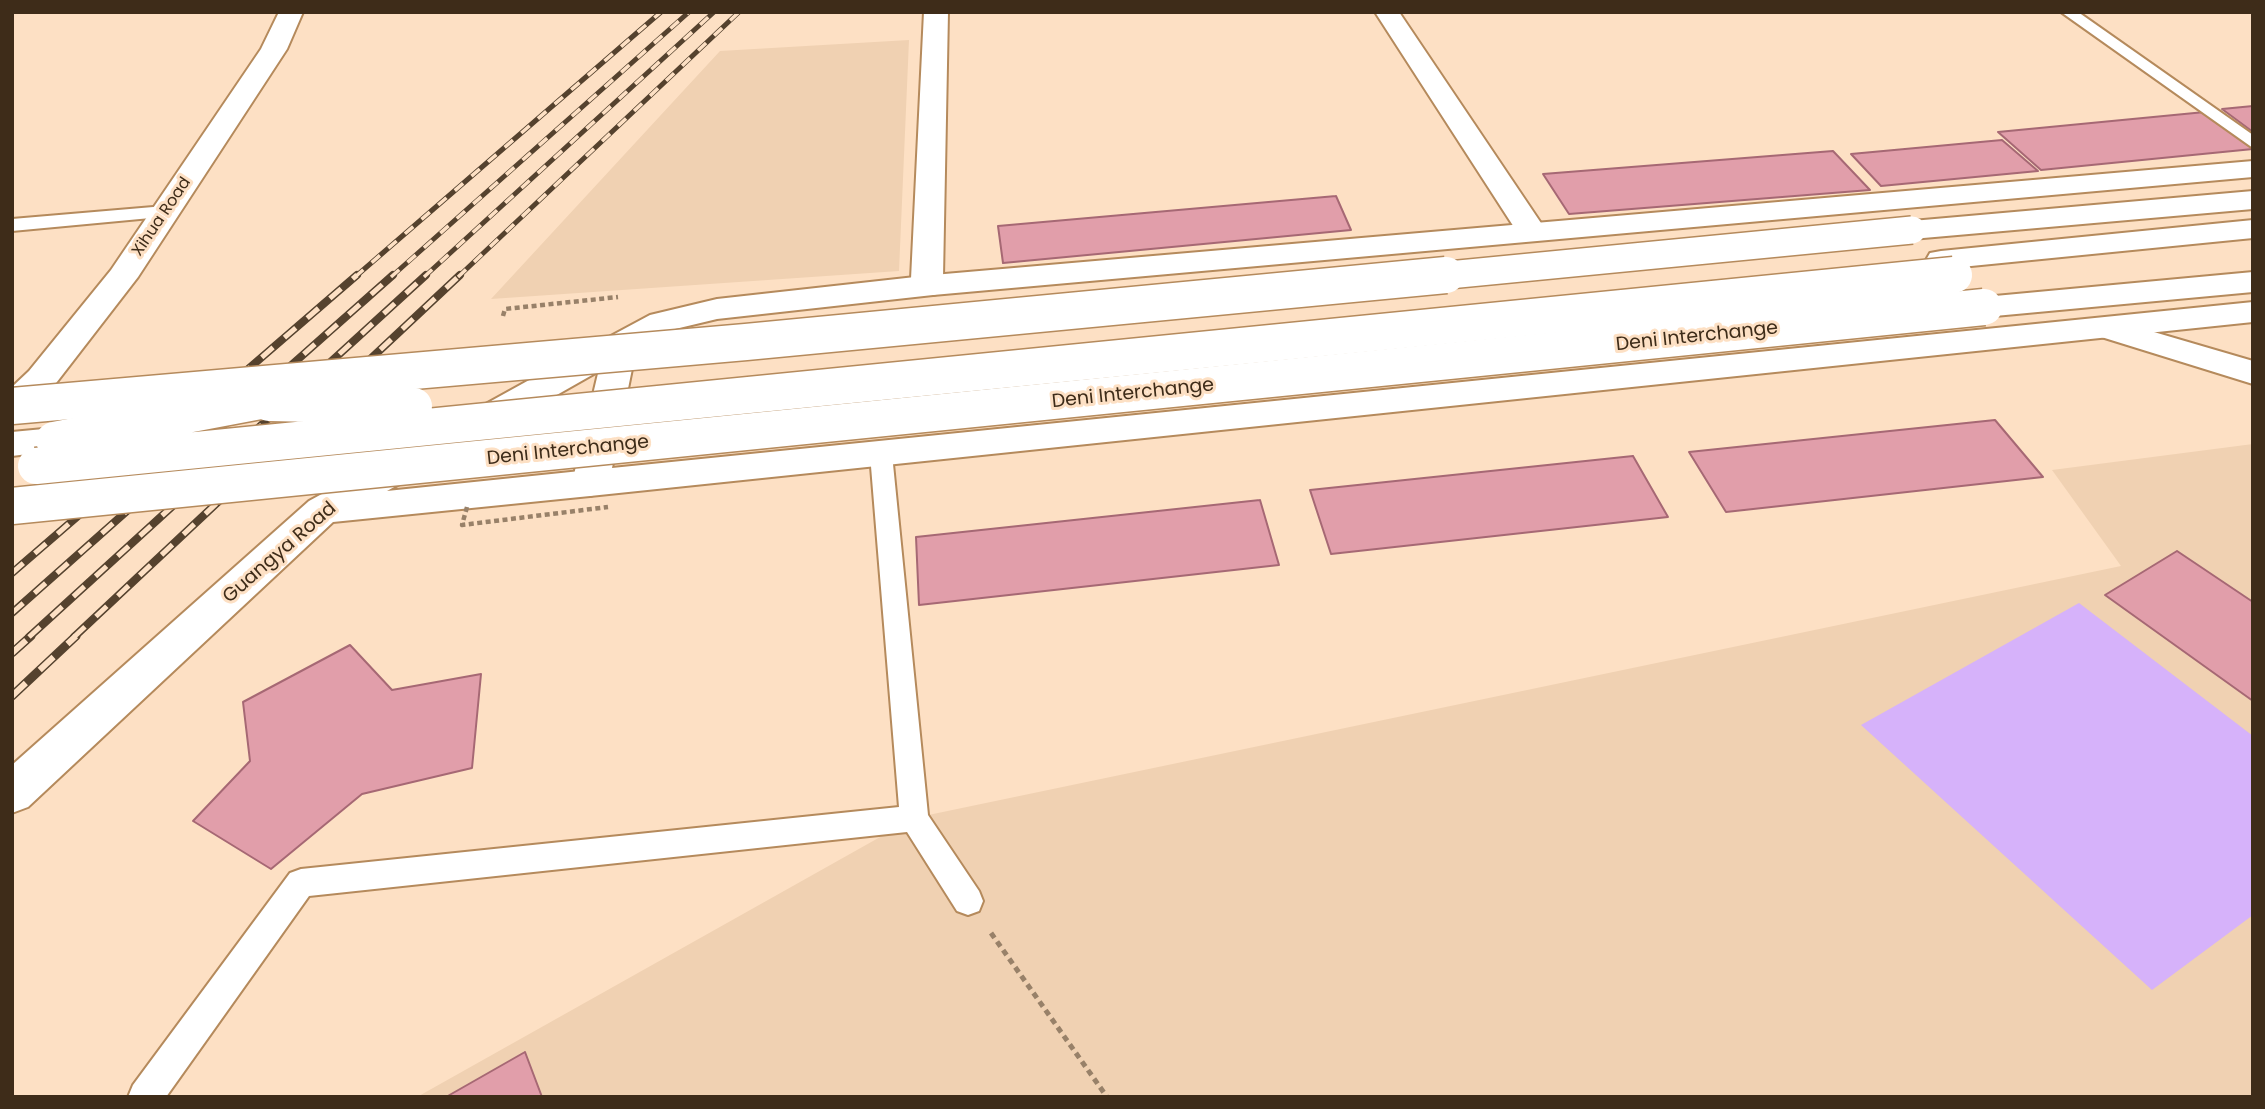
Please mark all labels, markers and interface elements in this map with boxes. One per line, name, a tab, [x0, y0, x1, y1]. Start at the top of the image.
street label: Xihua Road	[129, 174, 195, 260]
street label: Deni Interchange	[1615, 317, 1779, 357]
street label: Deni Interchange	[1051, 374, 1215, 414]
street label: Deni Interchange	[486, 431, 650, 471]
street label: Guangya Road	[219, 498, 341, 608]

